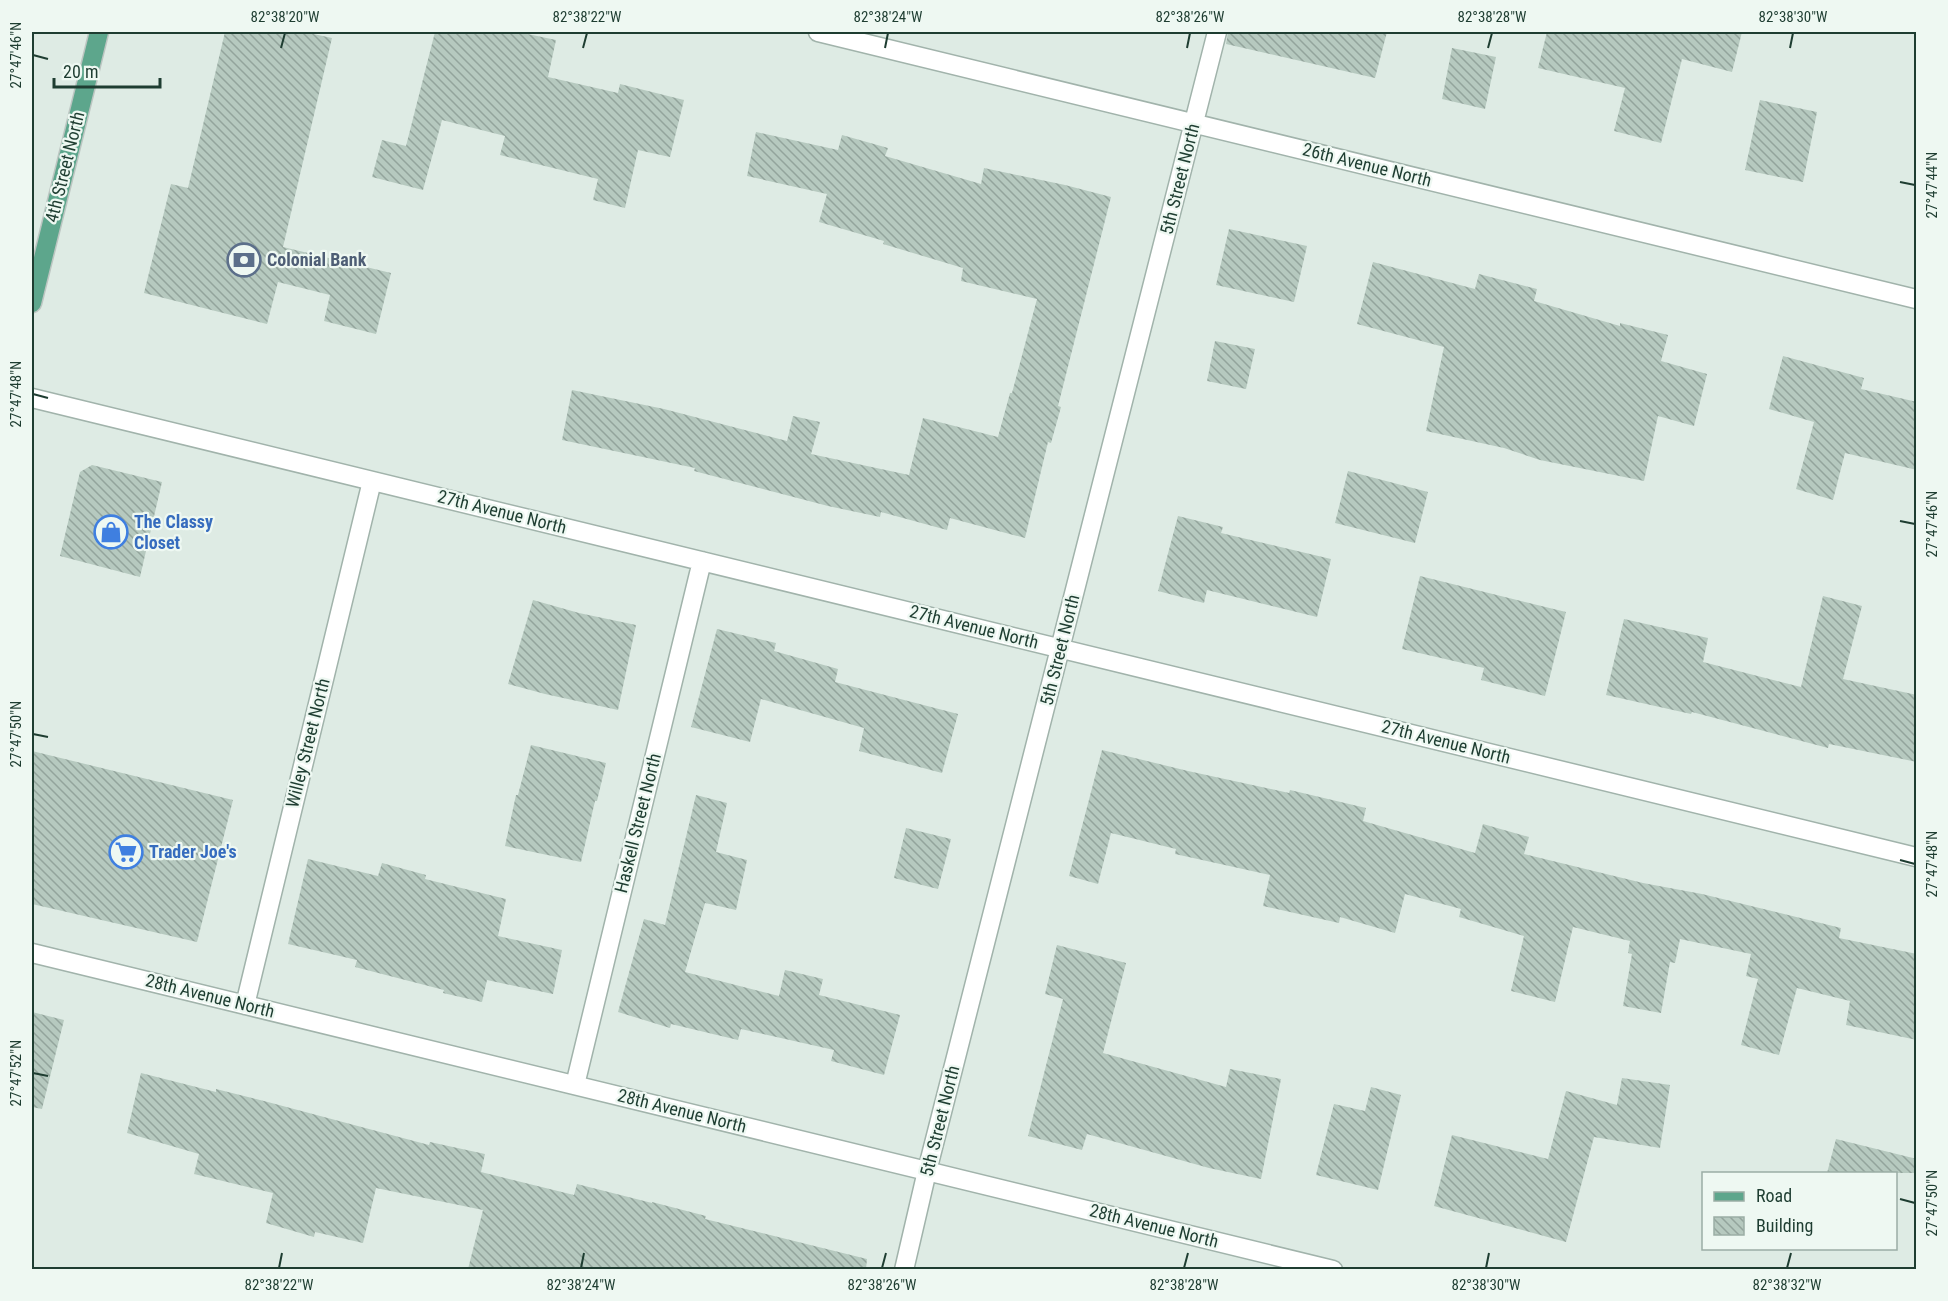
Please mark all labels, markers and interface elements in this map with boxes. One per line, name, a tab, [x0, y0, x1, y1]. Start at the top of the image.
text: 82°38'20"W	[251, 8, 320, 26]
text: 82°38'22"W	[553, 8, 622, 26]
text: 82°38'24"W	[854, 8, 923, 26]
text: 82°38'26"W	[1156, 8, 1225, 26]
text: 82°38'28"W	[1458, 8, 1527, 26]
text: 82°38'30"W	[1759, 8, 1828, 26]
text: 27°47'46"N	[7, 22, 25, 88]
scale bar	[54, 51, 160, 89]
text: 20 m	[63, 61, 98, 82]
street label: 4th Street North	[41, 109, 88, 224]
street label: 5th Street North	[1156, 121, 1203, 236]
street label: 26th Avenue North	[1301, 138, 1434, 191]
text: 27°47'44"N	[1923, 152, 1941, 218]
bank icon: Colonial Bank	[226, 242, 262, 278]
place label: Colonial Bank	[267, 249, 367, 270]
text: 27°47'48"N	[7, 361, 25, 427]
street label: 27th Avenue North	[436, 485, 569, 538]
text: 27°47'46"N	[1923, 491, 1941, 557]
place label: The Classy Closet	[134, 511, 213, 553]
shop icon: The Classy Closet	[93, 514, 129, 550]
street label: 5th Street North	[1036, 592, 1083, 707]
street label: 27th Avenue North	[908, 600, 1041, 653]
street label: Willey Street North	[281, 676, 334, 810]
text: 27°47'50"N	[7, 701, 25, 767]
street label: 27th Avenue North	[1380, 715, 1513, 768]
street label: Haskell Street North	[610, 751, 665, 895]
text: 27°47'48"N	[1923, 831, 1941, 897]
supermarket icon: Trader Joe's	[108, 834, 144, 870]
place label: Trader Joe's	[149, 841, 237, 862]
street label: 28th Avenue North	[144, 969, 277, 1022]
text: 27°47'52"N	[7, 1040, 25, 1106]
street label: 5th Street North	[916, 1063, 963, 1178]
street label: 28th Avenue North	[616, 1084, 749, 1137]
text: 27°47'50"N	[1923, 1170, 1941, 1236]
legend	[1702, 1172, 1897, 1250]
text: Road	[1756, 1185, 1792, 1206]
street label: 28th Avenue North	[1088, 1199, 1221, 1252]
text: Building	[1756, 1215, 1813, 1236]
text: 82°38'22"W	[245, 1276, 314, 1294]
text: 82°38'24"W	[547, 1276, 616, 1294]
text: 82°38'26"W	[848, 1276, 917, 1294]
text: 82°38'28"W	[1150, 1276, 1219, 1294]
text: 82°38'30"W	[1452, 1276, 1521, 1294]
text: 82°38'32"W	[1753, 1276, 1822, 1294]

